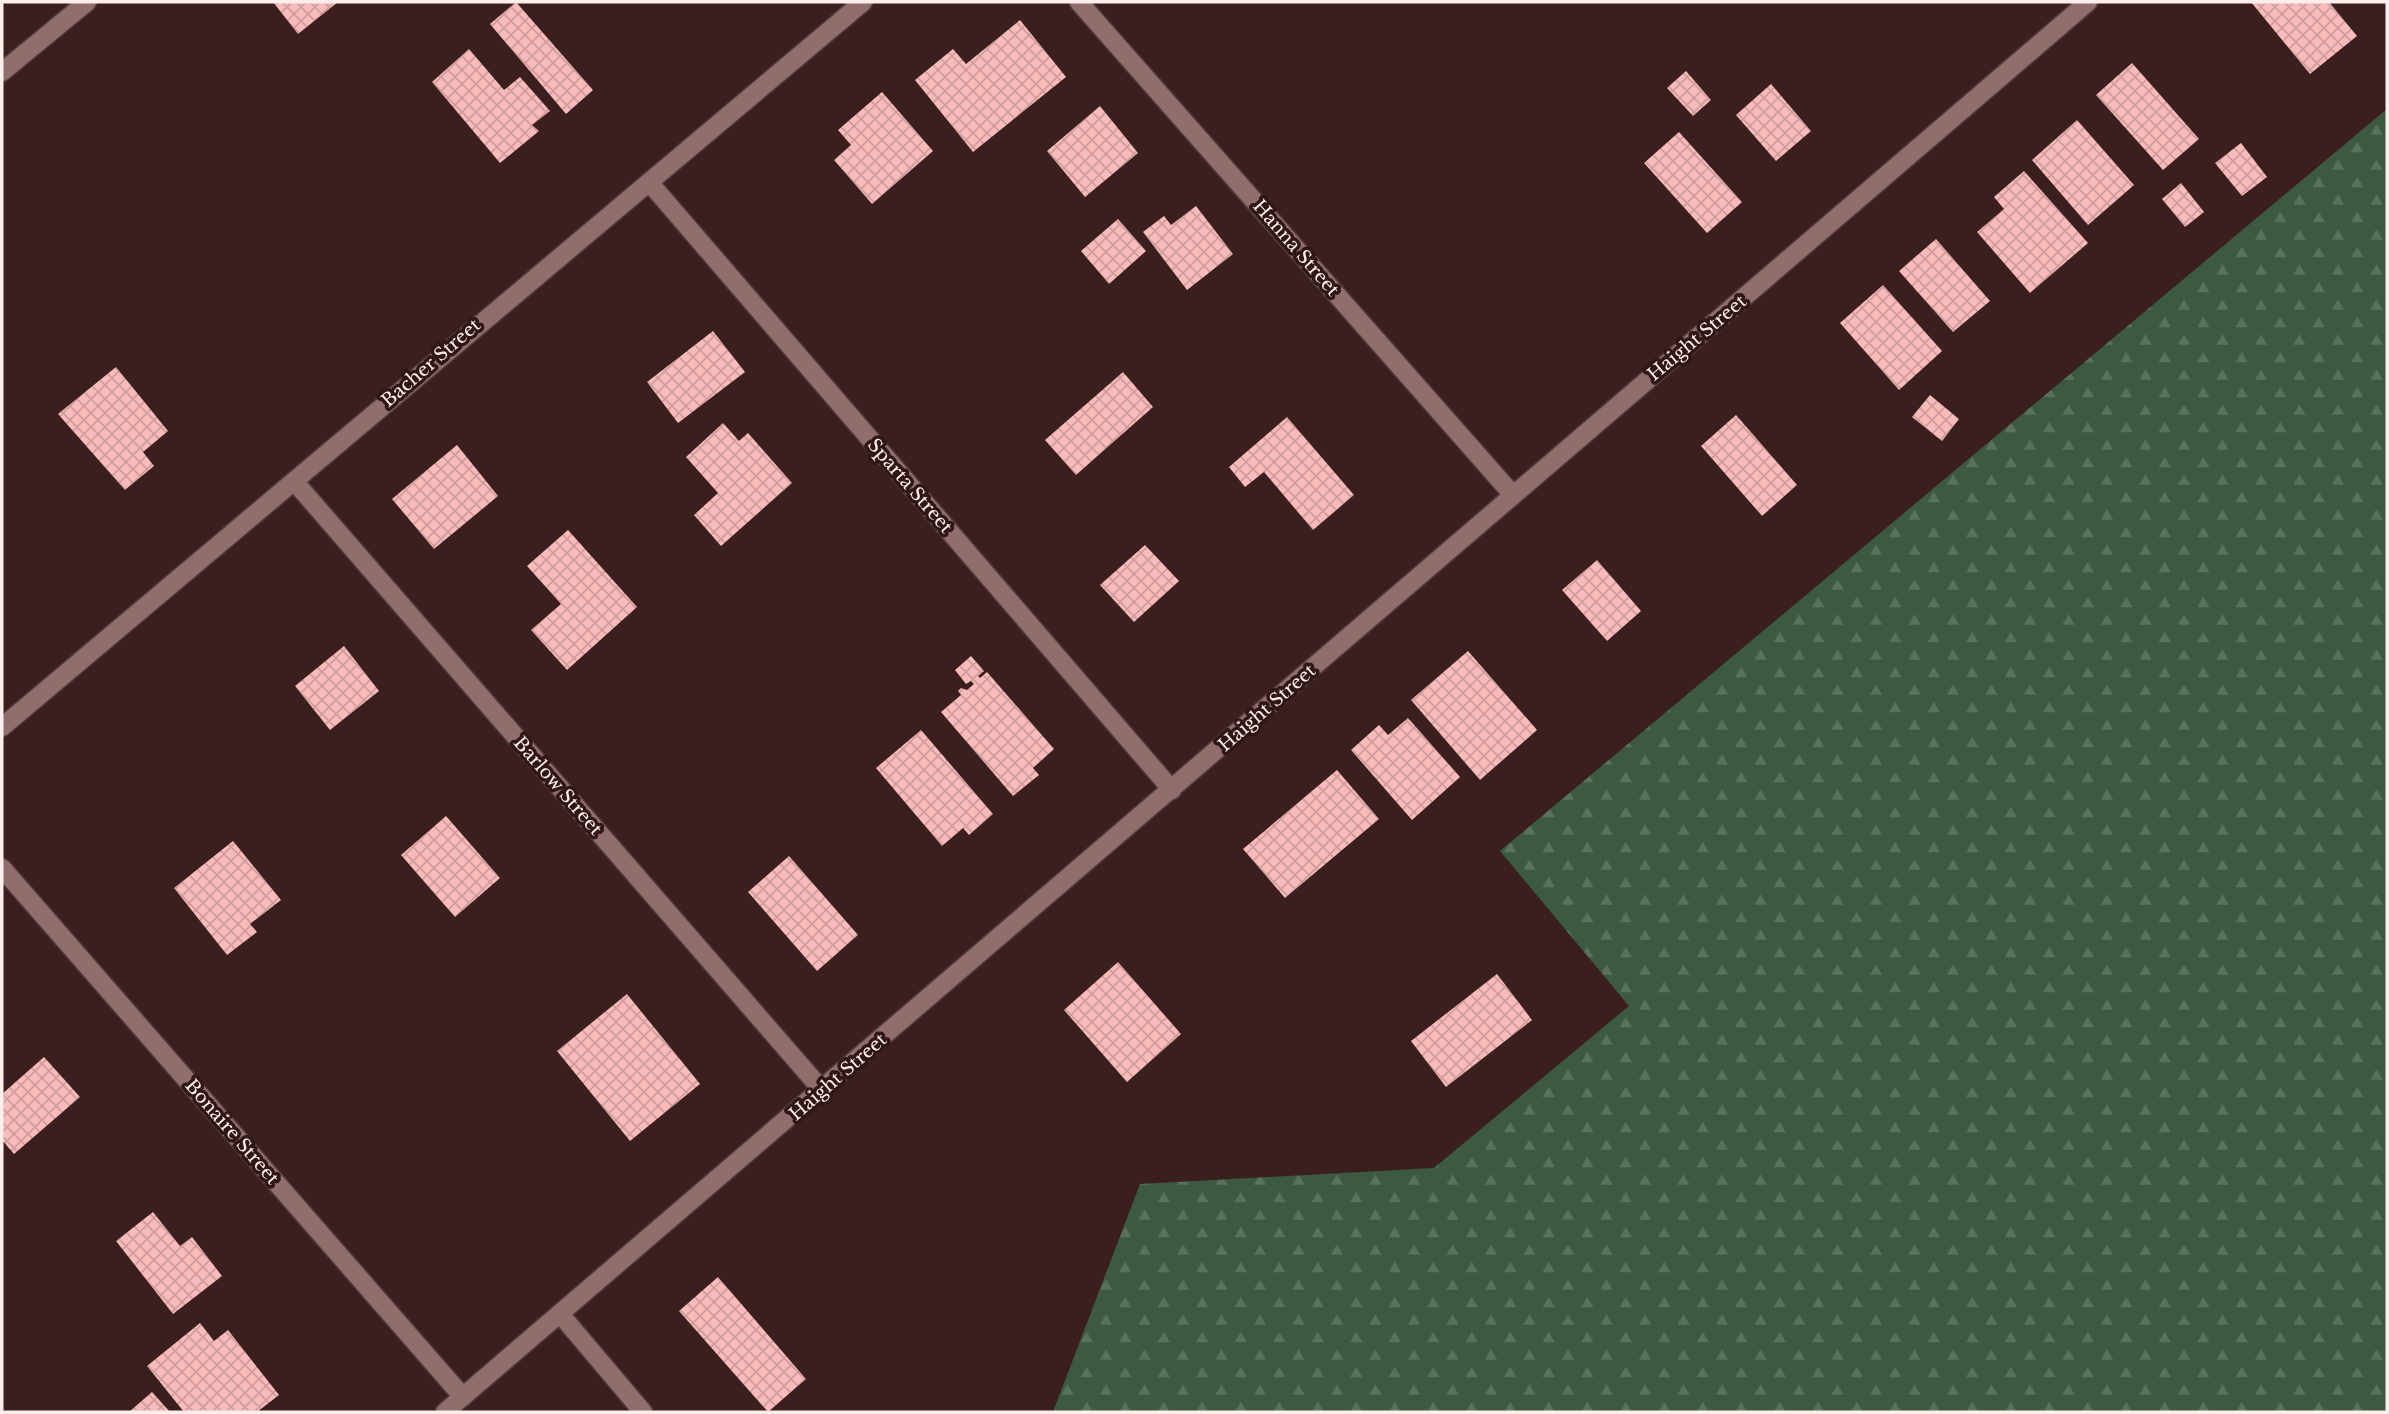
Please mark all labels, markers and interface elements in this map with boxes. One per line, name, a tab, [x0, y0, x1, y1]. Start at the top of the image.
street label: Hanna Street	[1248, 195, 1344, 301]
street label: Haight Street	[1643, 290, 1751, 386]
street label: Bacher Street	[377, 314, 485, 412]
street label: Sparta Street	[863, 434, 957, 538]
street label: Haight Street	[1214, 660, 1320, 756]
street label: Barlow Street	[509, 732, 607, 840]
street label: Haight Street	[785, 1029, 891, 1125]
street label: Bonaire Street	[180, 1075, 284, 1189]

